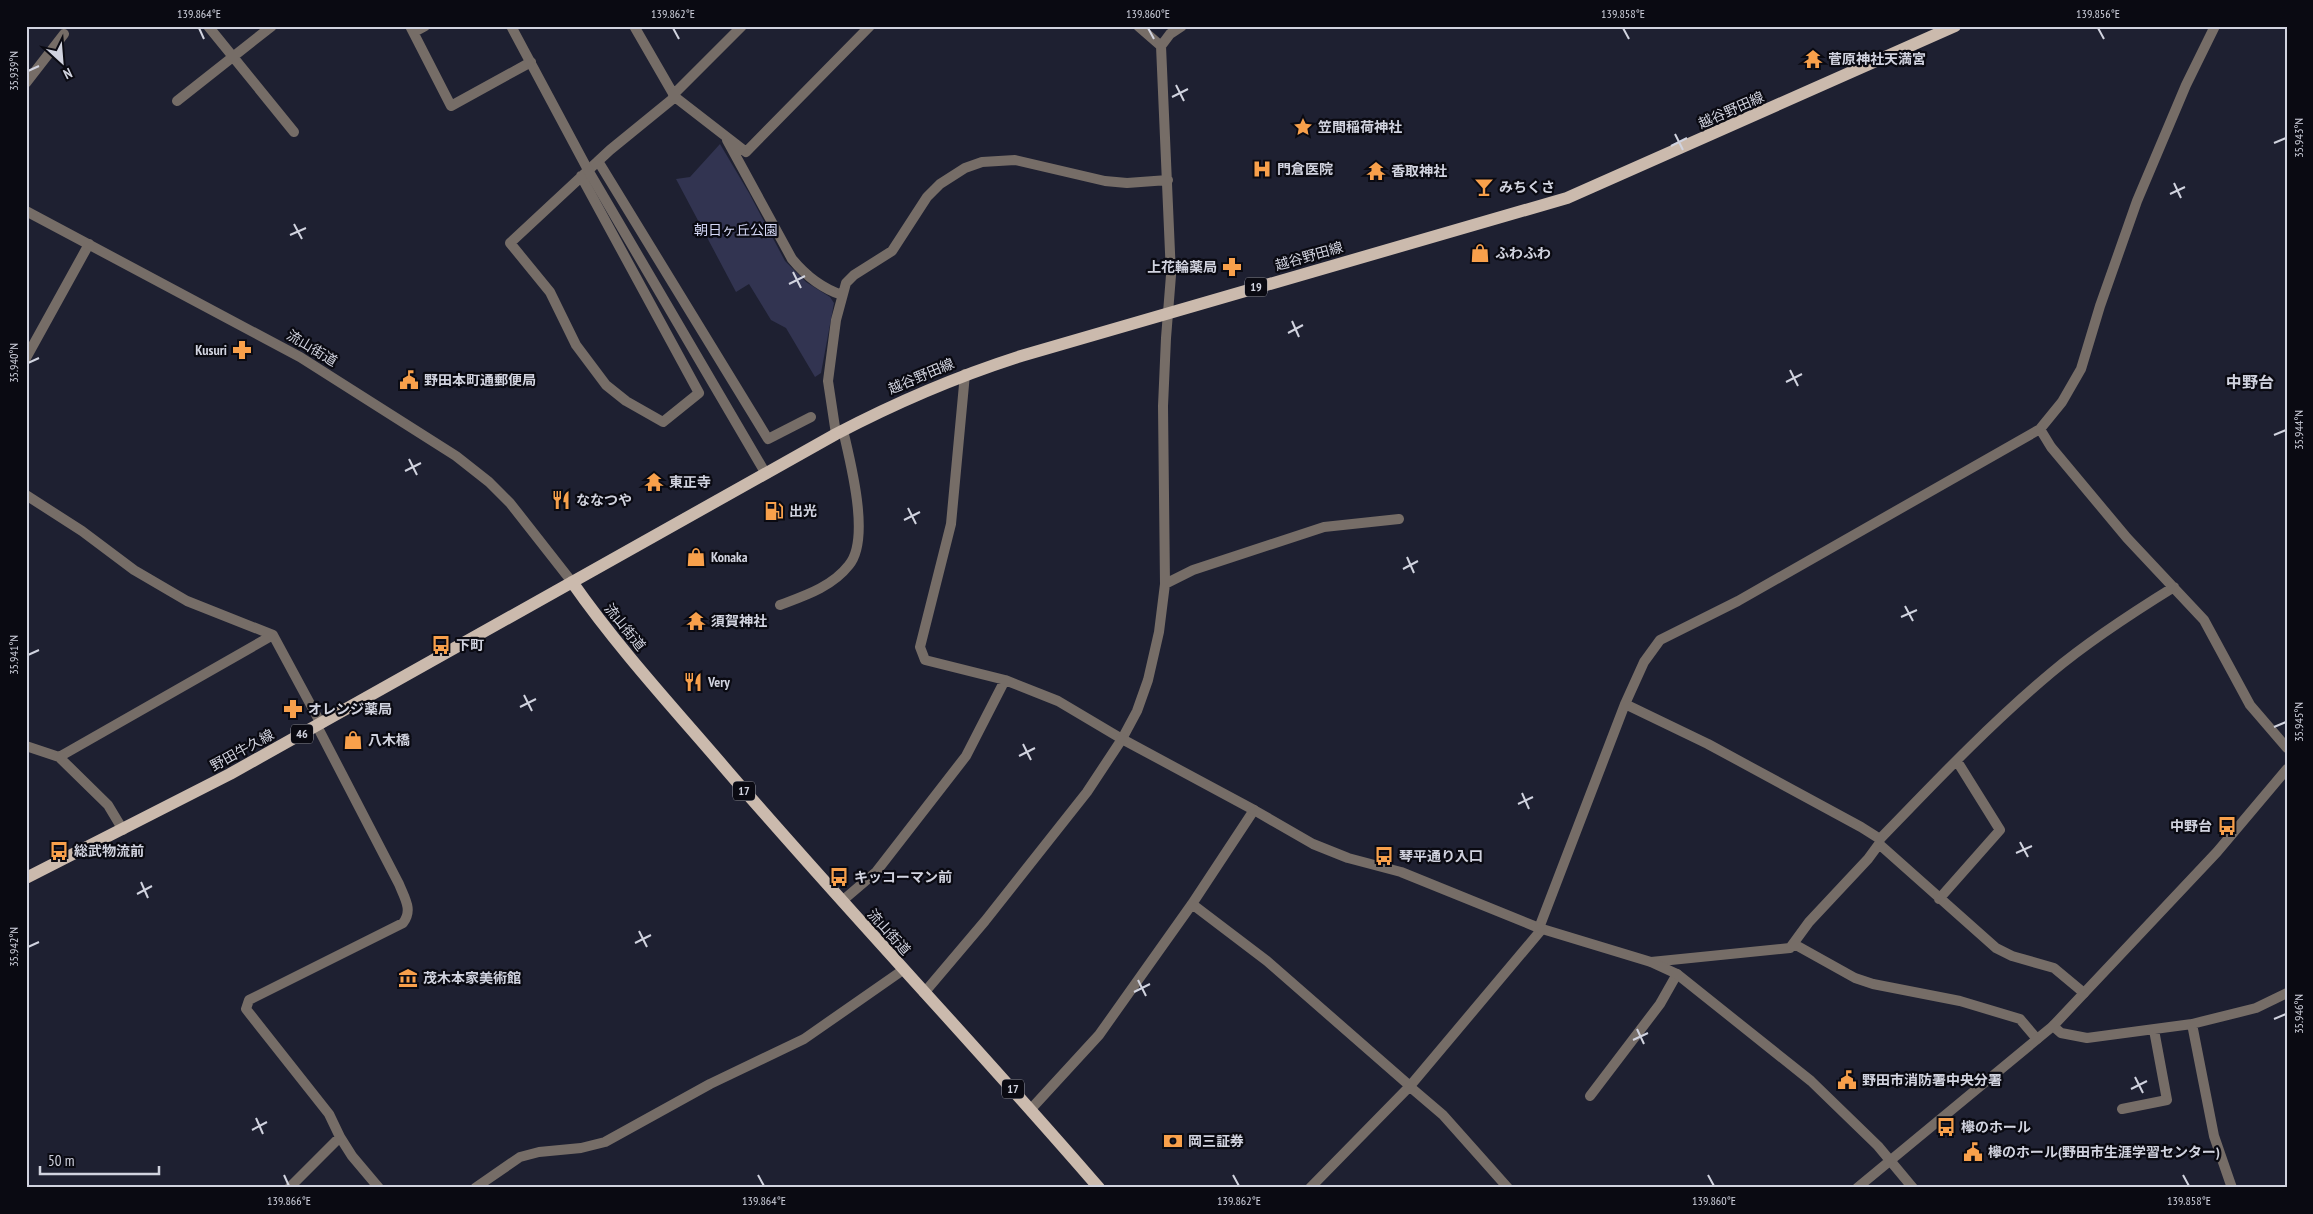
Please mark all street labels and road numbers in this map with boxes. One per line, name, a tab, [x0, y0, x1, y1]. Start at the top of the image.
street label: 越谷野田線	[1695, 88, 1767, 132]
street label: 越谷野田線	[1273, 238, 1345, 274]
road number: 19	[1245, 278, 1267, 296]
street label: 流山街道	[283, 326, 341, 370]
street label: 越谷野田線	[885, 354, 957, 398]
street label: 流山街道	[600, 600, 650, 654]
road number: 46	[291, 724, 313, 744]
street label: 野田牛久線	[207, 725, 277, 775]
road number: 17	[733, 781, 755, 800]
street label: 流山街道	[864, 905, 914, 959]
road number: 17	[1002, 1080, 1024, 1098]

